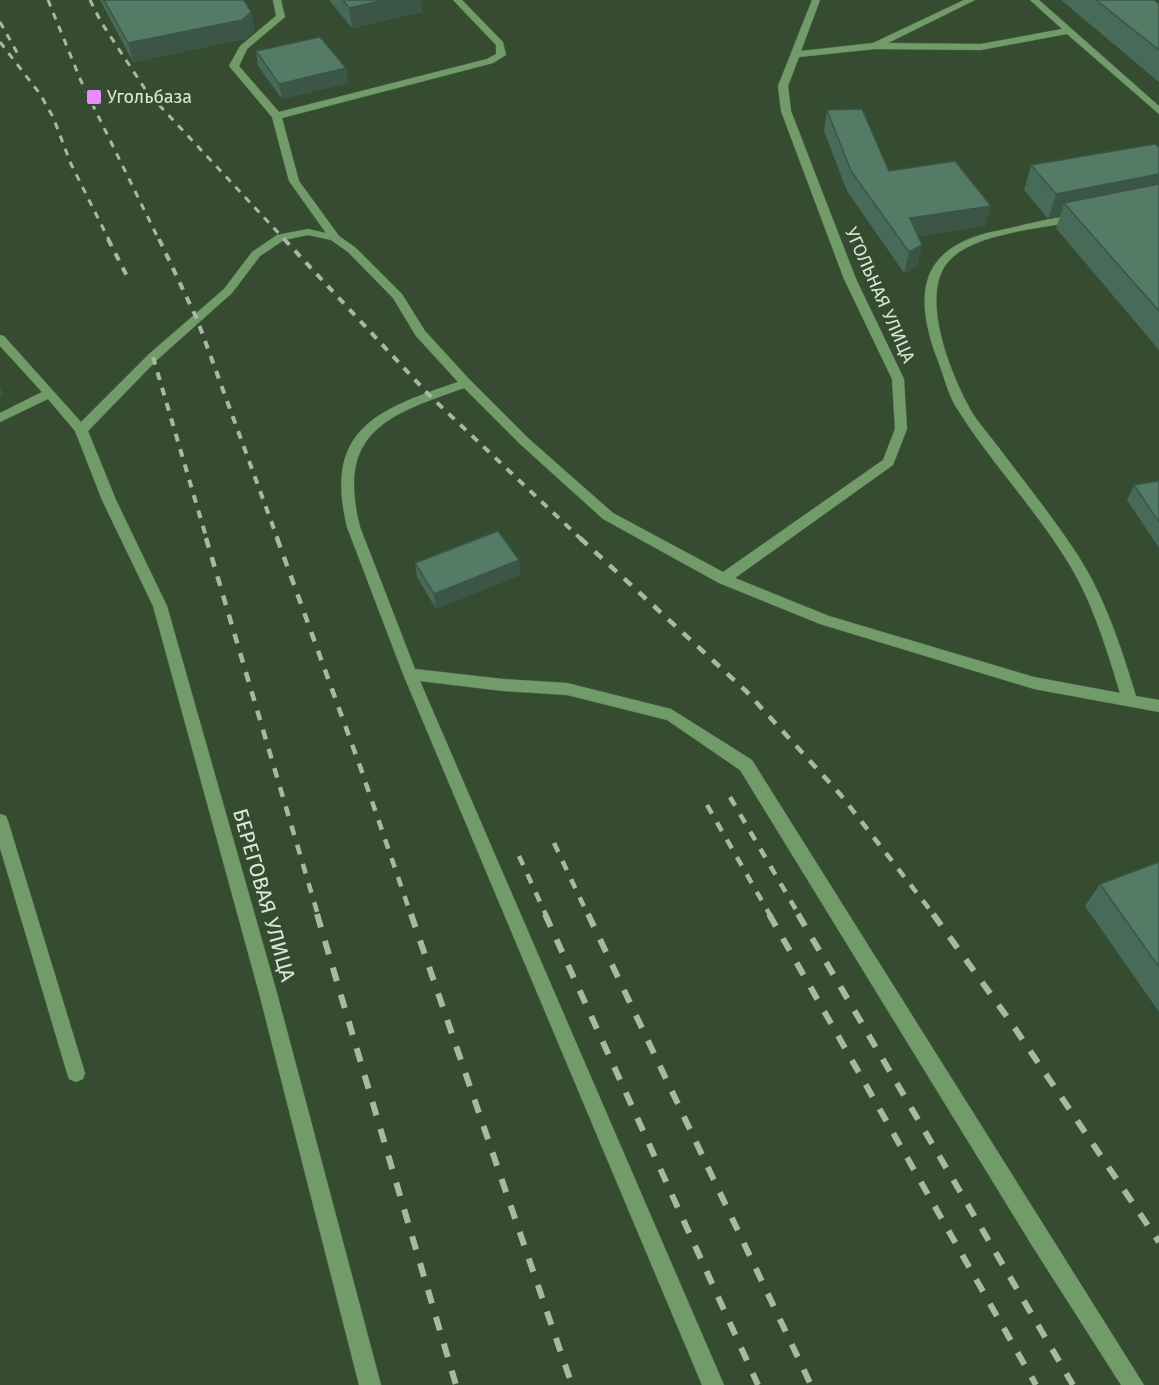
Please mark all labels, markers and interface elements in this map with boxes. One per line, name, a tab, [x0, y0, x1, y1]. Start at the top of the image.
place label: Угольбаза	[107, 86, 192, 108]
marker: Угольбаза	[85, 88, 103, 106]
street label: УГОЛЬНАЯ УЛИЦА	[840, 224, 920, 367]
street label: БЕРЕГОВАЯ УЛИЦА	[227, 805, 301, 985]

